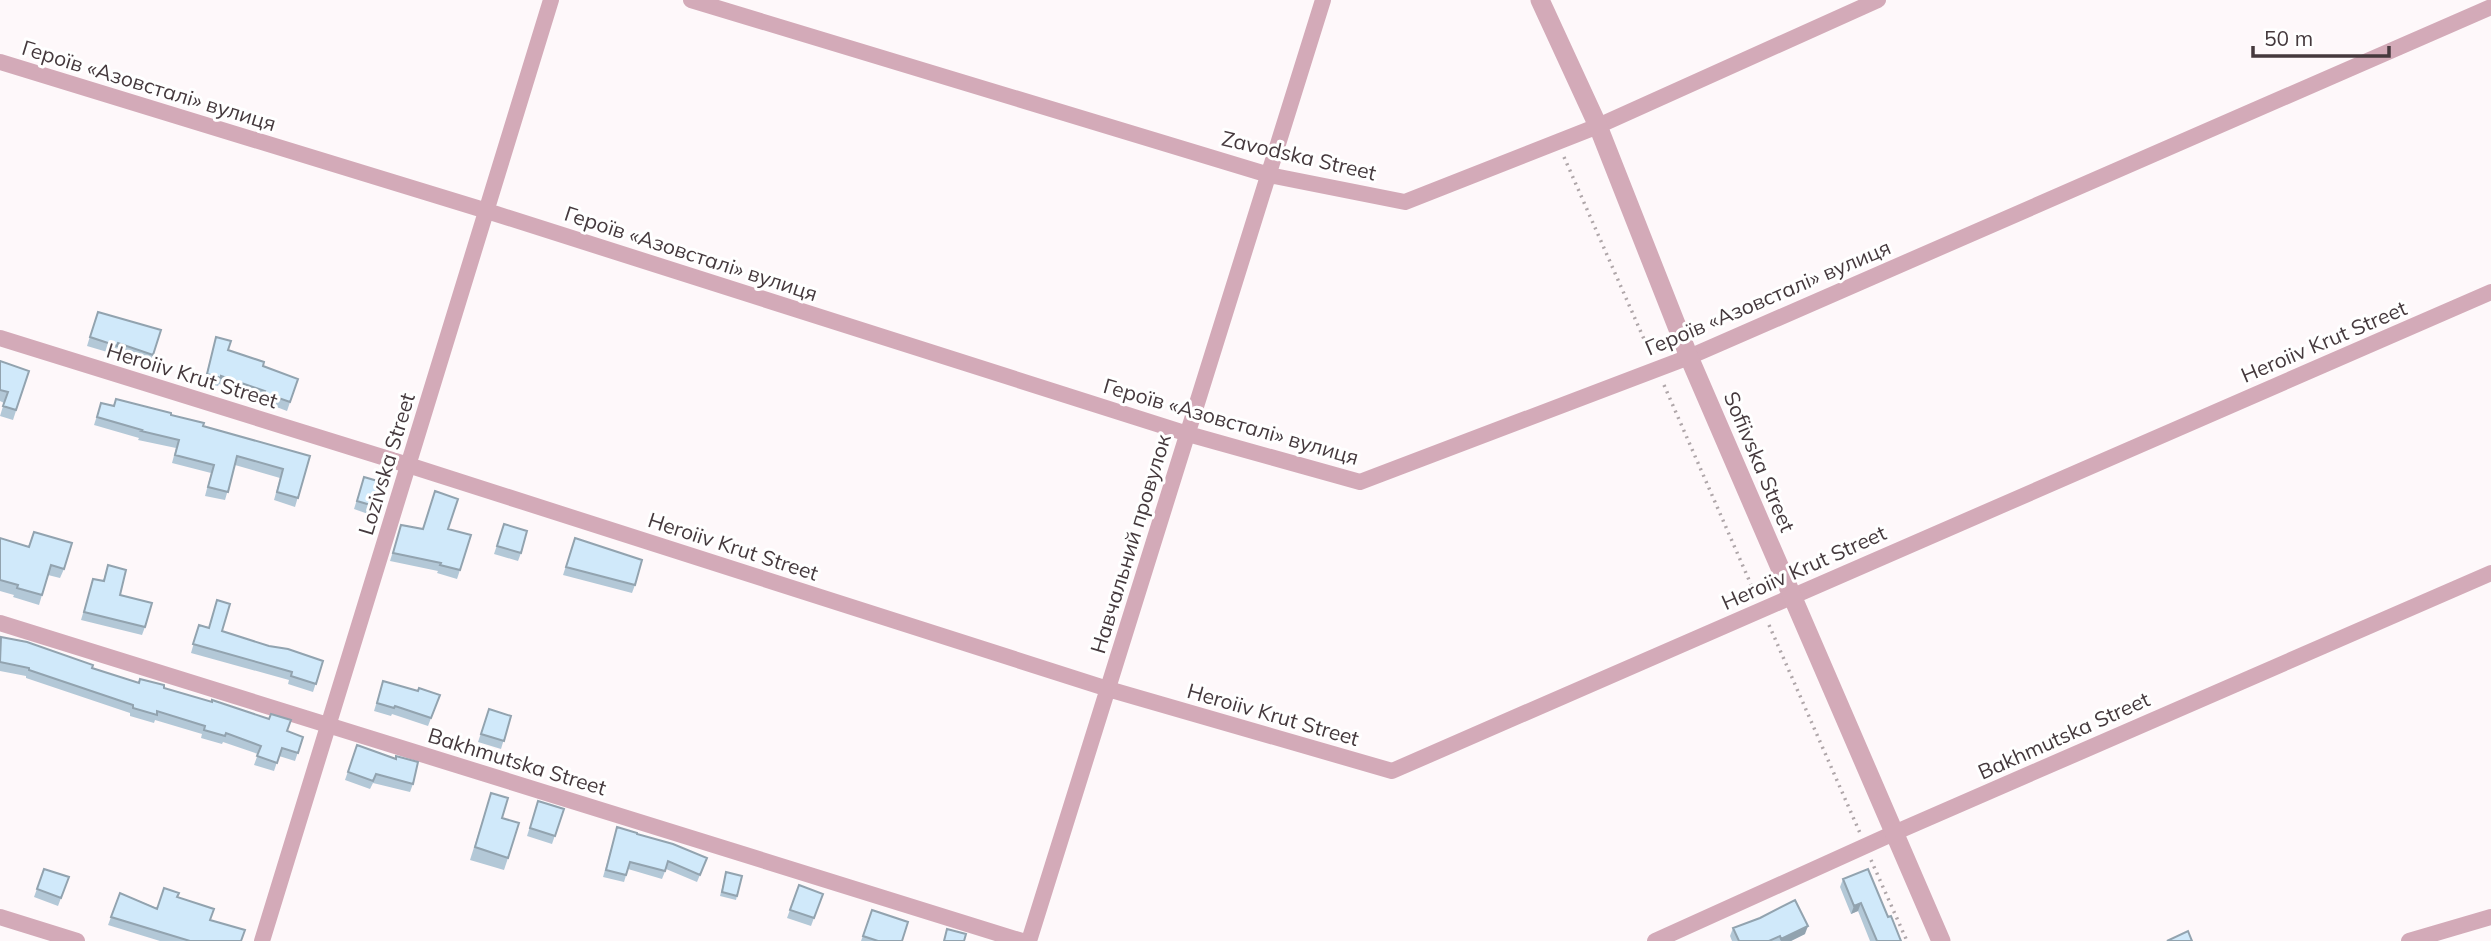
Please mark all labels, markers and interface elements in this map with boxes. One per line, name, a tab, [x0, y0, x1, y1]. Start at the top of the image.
scale bar	[2253, 14, 2390, 58]
text: 50 m	[2264, 25, 2313, 51]
street label: Героїв «Азовсталі» вулиця	[19, 34, 280, 136]
street label: Zavodska Street	[1219, 125, 1379, 185]
street label: Героїв «Азовсталі» вулиця	[562, 200, 821, 306]
street label: Героїв «Азовсталі» вулиця	[1641, 233, 1894, 361]
street label: Heroiiv Krut Street	[2237, 294, 2410, 388]
street label: Heroiiv Krut Street	[104, 337, 281, 413]
street label: Героїв «Азовсталі» вулиця	[1101, 372, 1362, 470]
street label: Sofiivska Street	[1719, 387, 1801, 536]
street label: Lozivska Street	[352, 389, 420, 538]
street label: Навчальний провулок	[1084, 430, 1176, 657]
street label: Heroiiv Krut Street	[645, 506, 822, 586]
street label: Heroiiv Krut Street	[1717, 519, 1890, 615]
street label: Heroiiv Krut Street	[1184, 677, 1362, 751]
street label: Bakhmutska Street	[1974, 686, 2153, 785]
street label: Bakhmutska Street	[425, 722, 610, 801]

